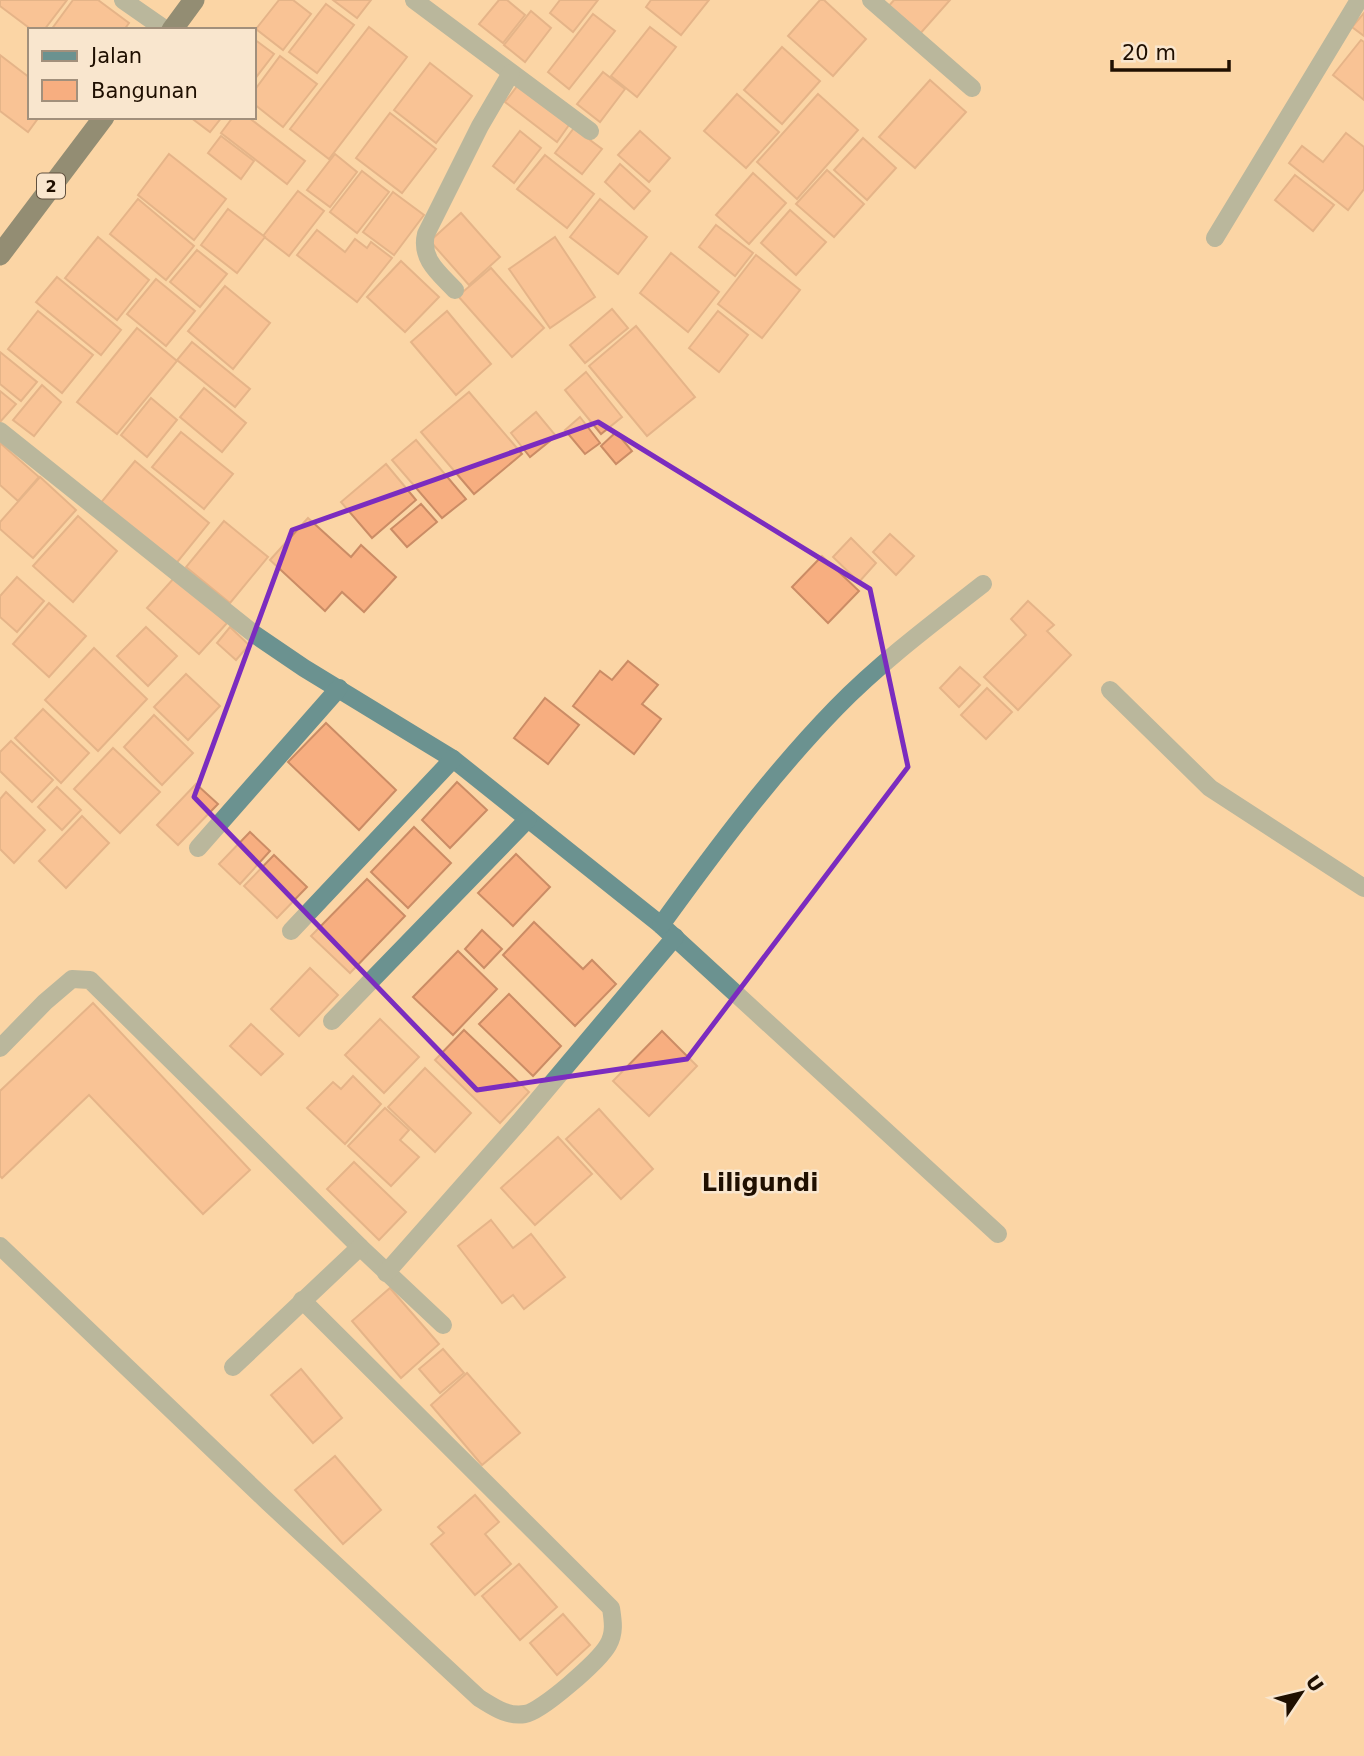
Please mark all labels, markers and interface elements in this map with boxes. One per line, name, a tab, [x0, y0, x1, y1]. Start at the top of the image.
legend	[28, 28, 256, 119]
scale bar	[1112, 28, 1229, 72]
text: 20 m	[1122, 41, 1176, 65]
text: Jalan	[89, 44, 142, 68]
text: Bangunan	[91, 79, 198, 103]
road number: 2	[37, 174, 65, 198]
district label: Liligundi	[702, 1169, 818, 1197]
north arrow	[1266, 1658, 1336, 1728]
text: U	[1301, 1671, 1328, 1696]

